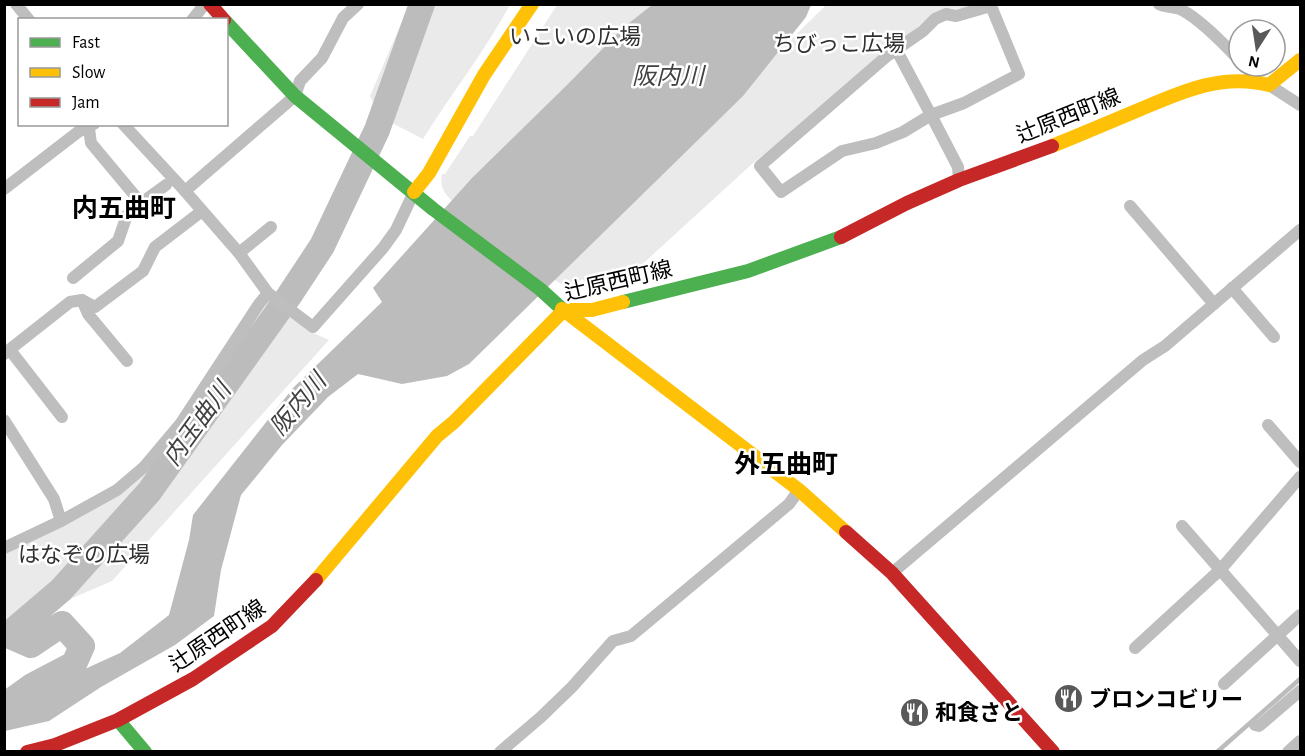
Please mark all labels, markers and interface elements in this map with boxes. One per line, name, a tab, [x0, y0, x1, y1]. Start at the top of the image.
legend	[18, 18, 228, 126]
north arrow	[1227, 18, 1287, 78]
park label: いこいの広場	[509, 25, 641, 48]
park label: ちびっこ広場	[773, 32, 905, 55]
text: Fast	[72, 34, 100, 52]
text: N	[1247, 53, 1261, 71]
water label: 阪内川	[632, 63, 707, 89]
text: Slow	[72, 64, 105, 82]
street label: 辻原西町線	[1013, 84, 1123, 147]
text: Jam	[72, 94, 100, 112]
district label: 内五曲町	[72, 194, 176, 222]
street label: 辻原西町線	[562, 257, 674, 304]
water label: 阪内川	[265, 366, 333, 440]
water label: 内玉曲川	[158, 375, 237, 470]
district label: 外五曲町	[734, 450, 838, 478]
park label: はなぞの広場	[18, 543, 150, 566]
street label: 辻原西町線	[165, 595, 269, 676]
restaurant icon: ブロンコビリー	[1052, 683, 1084, 715]
place label: ブロンコビリー	[1089, 687, 1243, 711]
restaurant icon: 和食さと	[898, 696, 930, 728]
place label: 和食さと	[935, 701, 1023, 724]

